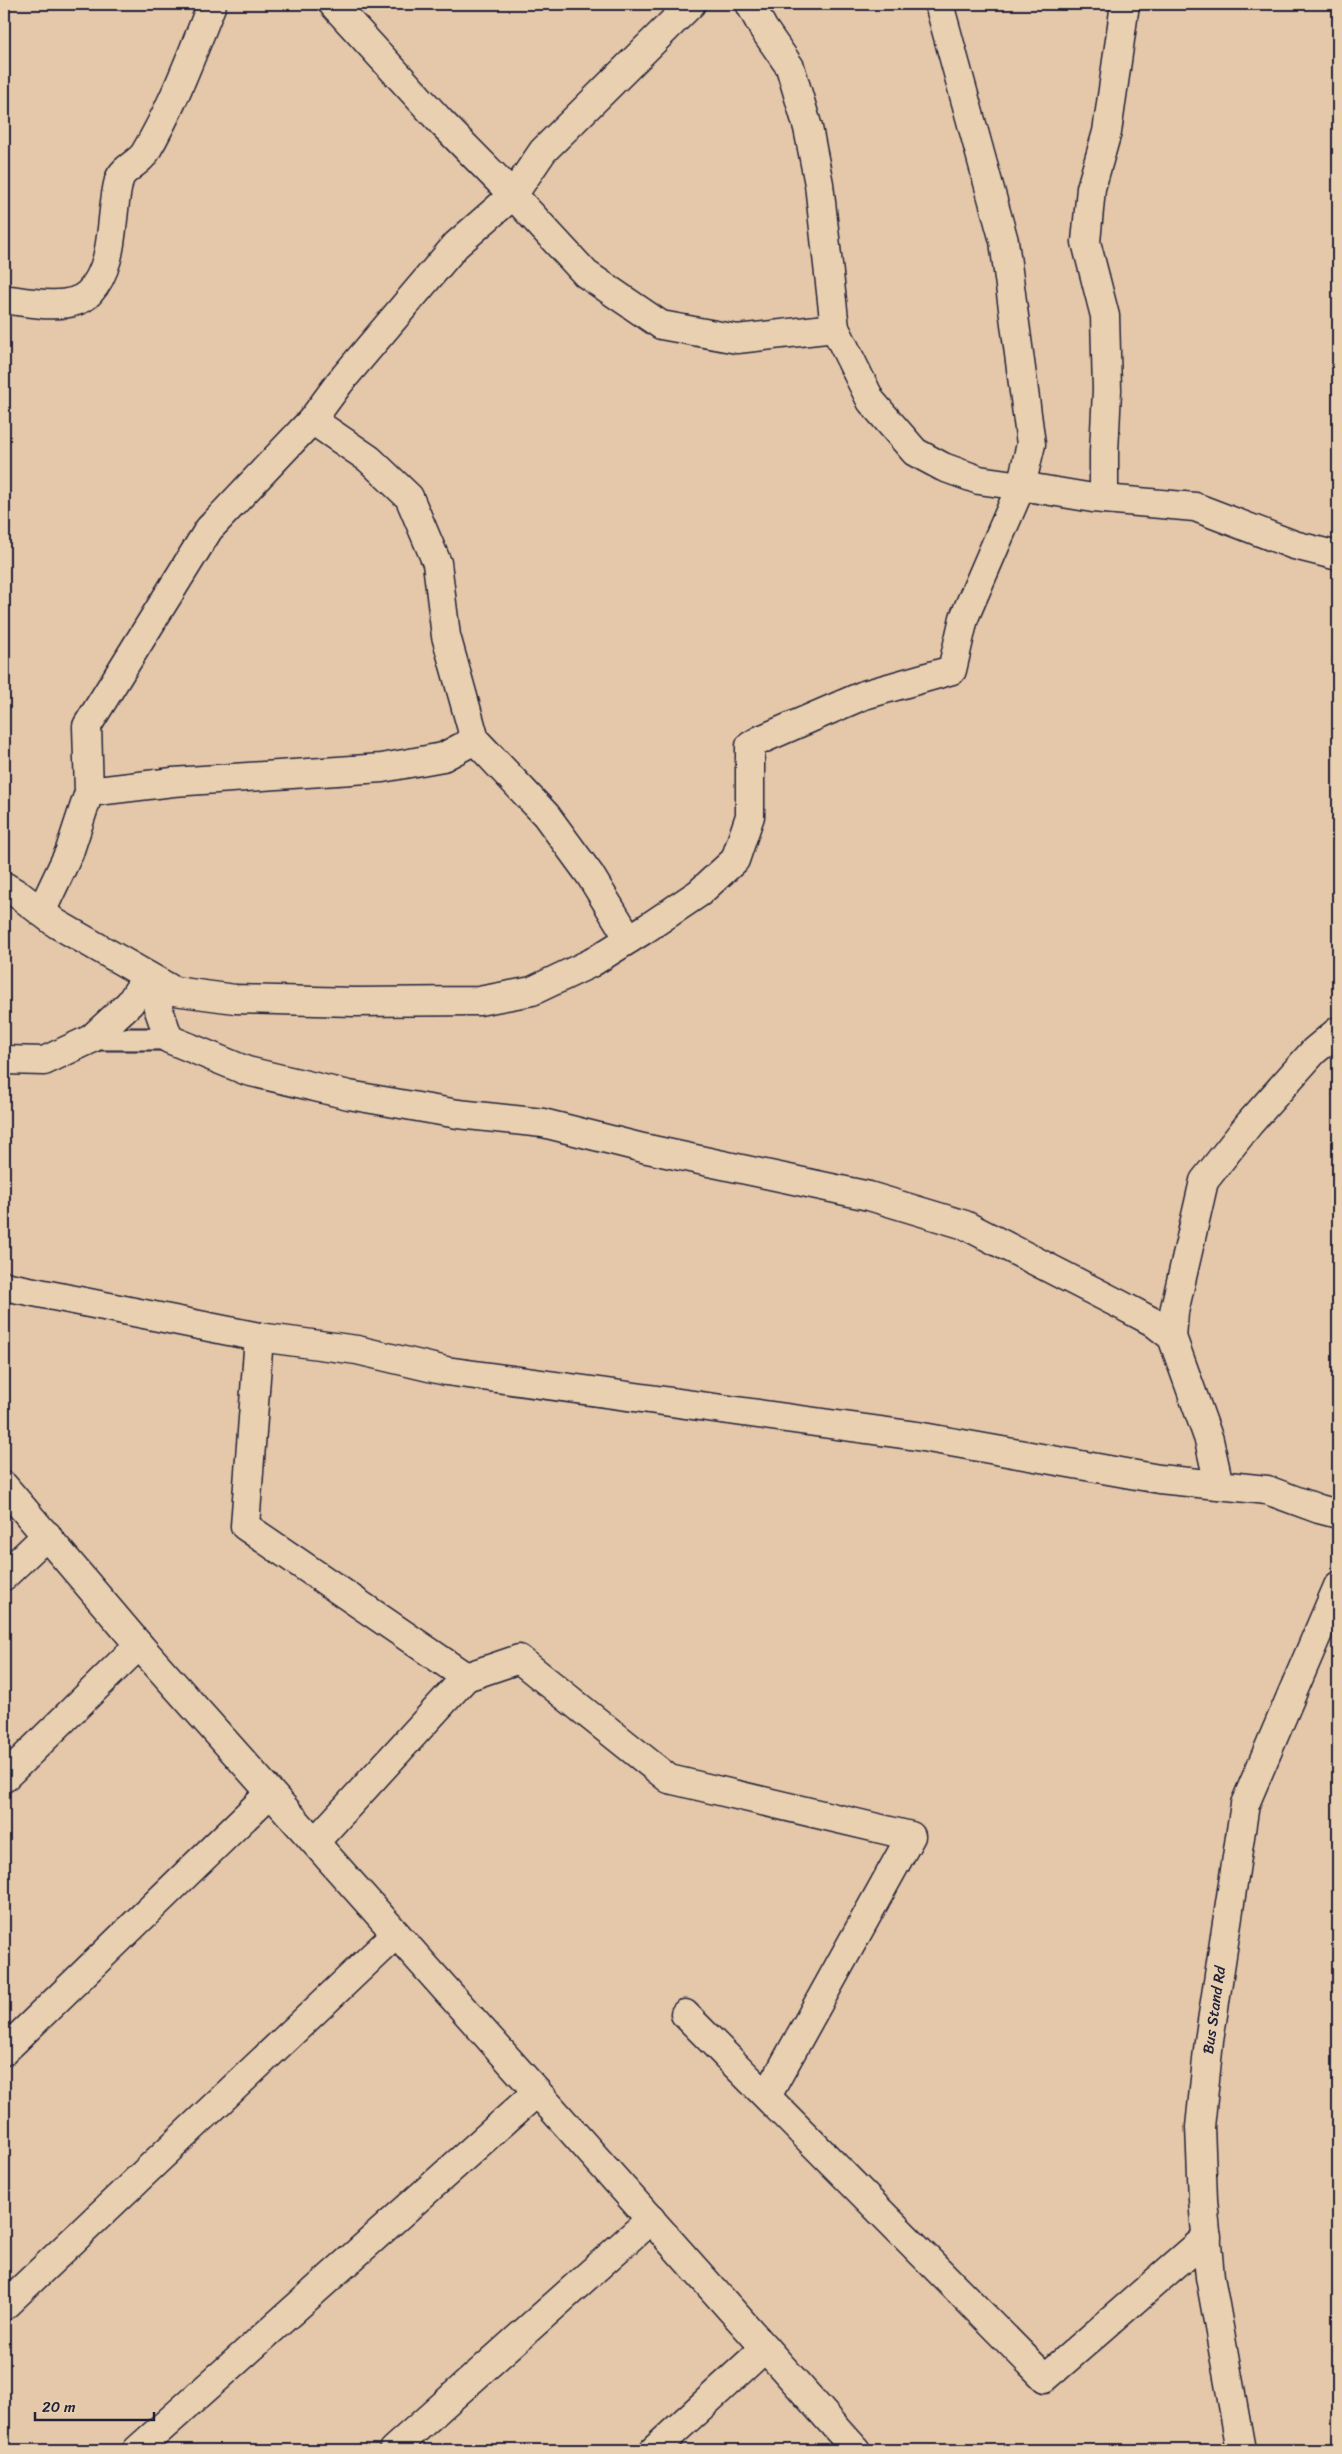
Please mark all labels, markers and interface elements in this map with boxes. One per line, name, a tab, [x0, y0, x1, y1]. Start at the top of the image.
street label: Bus Stand Rd	[1195, 1963, 1233, 2056]
scale bar	[35, 2389, 154, 2421]
text: 20 m	[42, 2394, 76, 2420]

